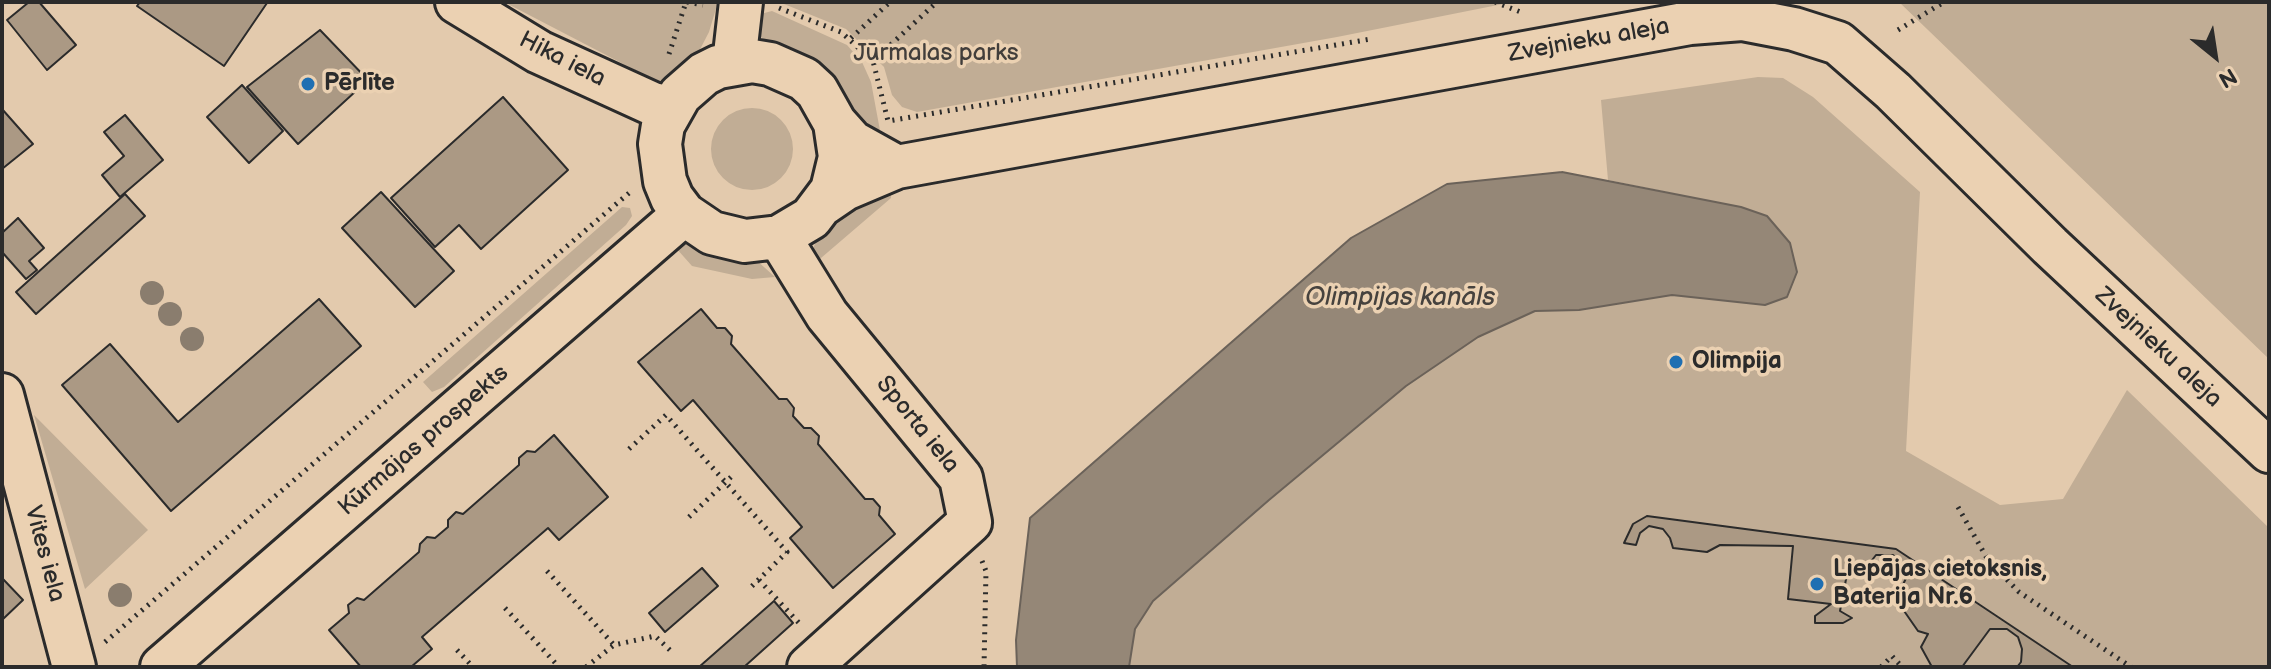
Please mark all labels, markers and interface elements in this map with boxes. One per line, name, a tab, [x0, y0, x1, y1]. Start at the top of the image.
street label: Zvejnieku aleja	[1506, 13, 1672, 69]
north arrow	[2175, 16, 2255, 96]
street label: Hika iela	[514, 26, 610, 94]
park label: Jūrmalas parks	[853, 40, 1019, 68]
text: N	[2213, 61, 2241, 93]
place label: Pērlīte	[324, 70, 395, 98]
marker: Pērlīte	[299, 75, 317, 93]
water label: Olimpijas kanāls	[1305, 282, 1495, 314]
street label: Zvejnieku aleja	[2089, 282, 2227, 414]
place label: Olimpija	[1692, 348, 1782, 376]
marker: Olimpija	[1667, 353, 1685, 371]
street label: Kūrmājas prospekts	[333, 359, 515, 523]
street label: Sporta iela	[869, 371, 965, 479]
street label: Vites iela	[17, 503, 71, 605]
place label: Liepājas cietoksnis, Baterija Nr.6	[1833, 556, 2047, 612]
marker: Liepājas cietoksnis, Baterija Nr.6	[1808, 575, 1826, 593]

